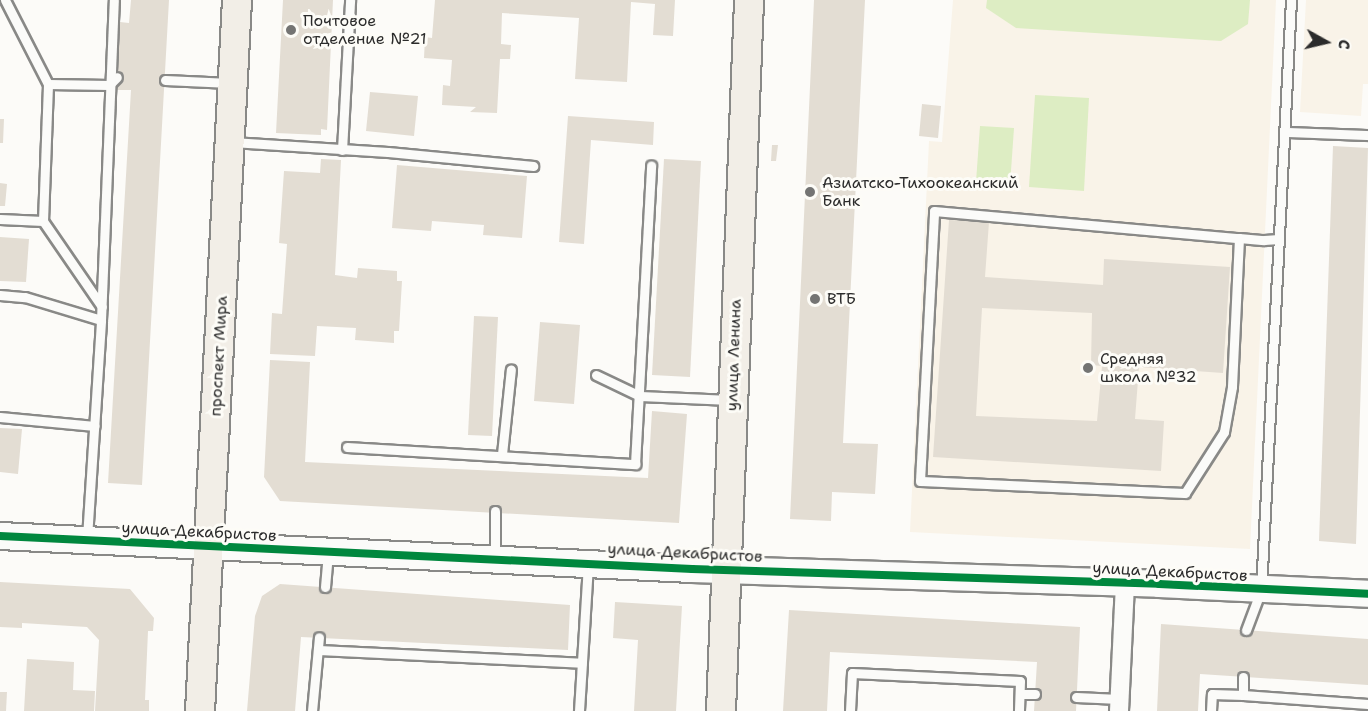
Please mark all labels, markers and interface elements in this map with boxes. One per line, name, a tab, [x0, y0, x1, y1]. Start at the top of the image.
place label: Почтовое отделение №21	[303, 11, 427, 49]
north arrow	[1296, 12, 1356, 72]
marker: Почтовое отделение №21	[284, 23, 298, 37]
text: С	[1333, 38, 1355, 51]
place label: Азиатско-Тихоокеанский Банк	[822, 173, 1019, 211]
marker: Азиатско-Тихоокеанский Банк	[803, 185, 817, 199]
place label: ВТБ	[827, 289, 856, 309]
marker: ВТБ	[808, 292, 822, 306]
street label: проспект Мира	[206, 295, 232, 417]
street label: улица Ленина	[722, 299, 746, 411]
place label: Средняя школа №32	[1100, 349, 1197, 387]
marker: Средняя школа №32	[1081, 361, 1095, 375]
street label: улица Декабристов	[121, 518, 277, 546]
street label: улица Декабристов	[607, 539, 763, 567]
street label: улица Декабристов	[1092, 558, 1248, 586]

